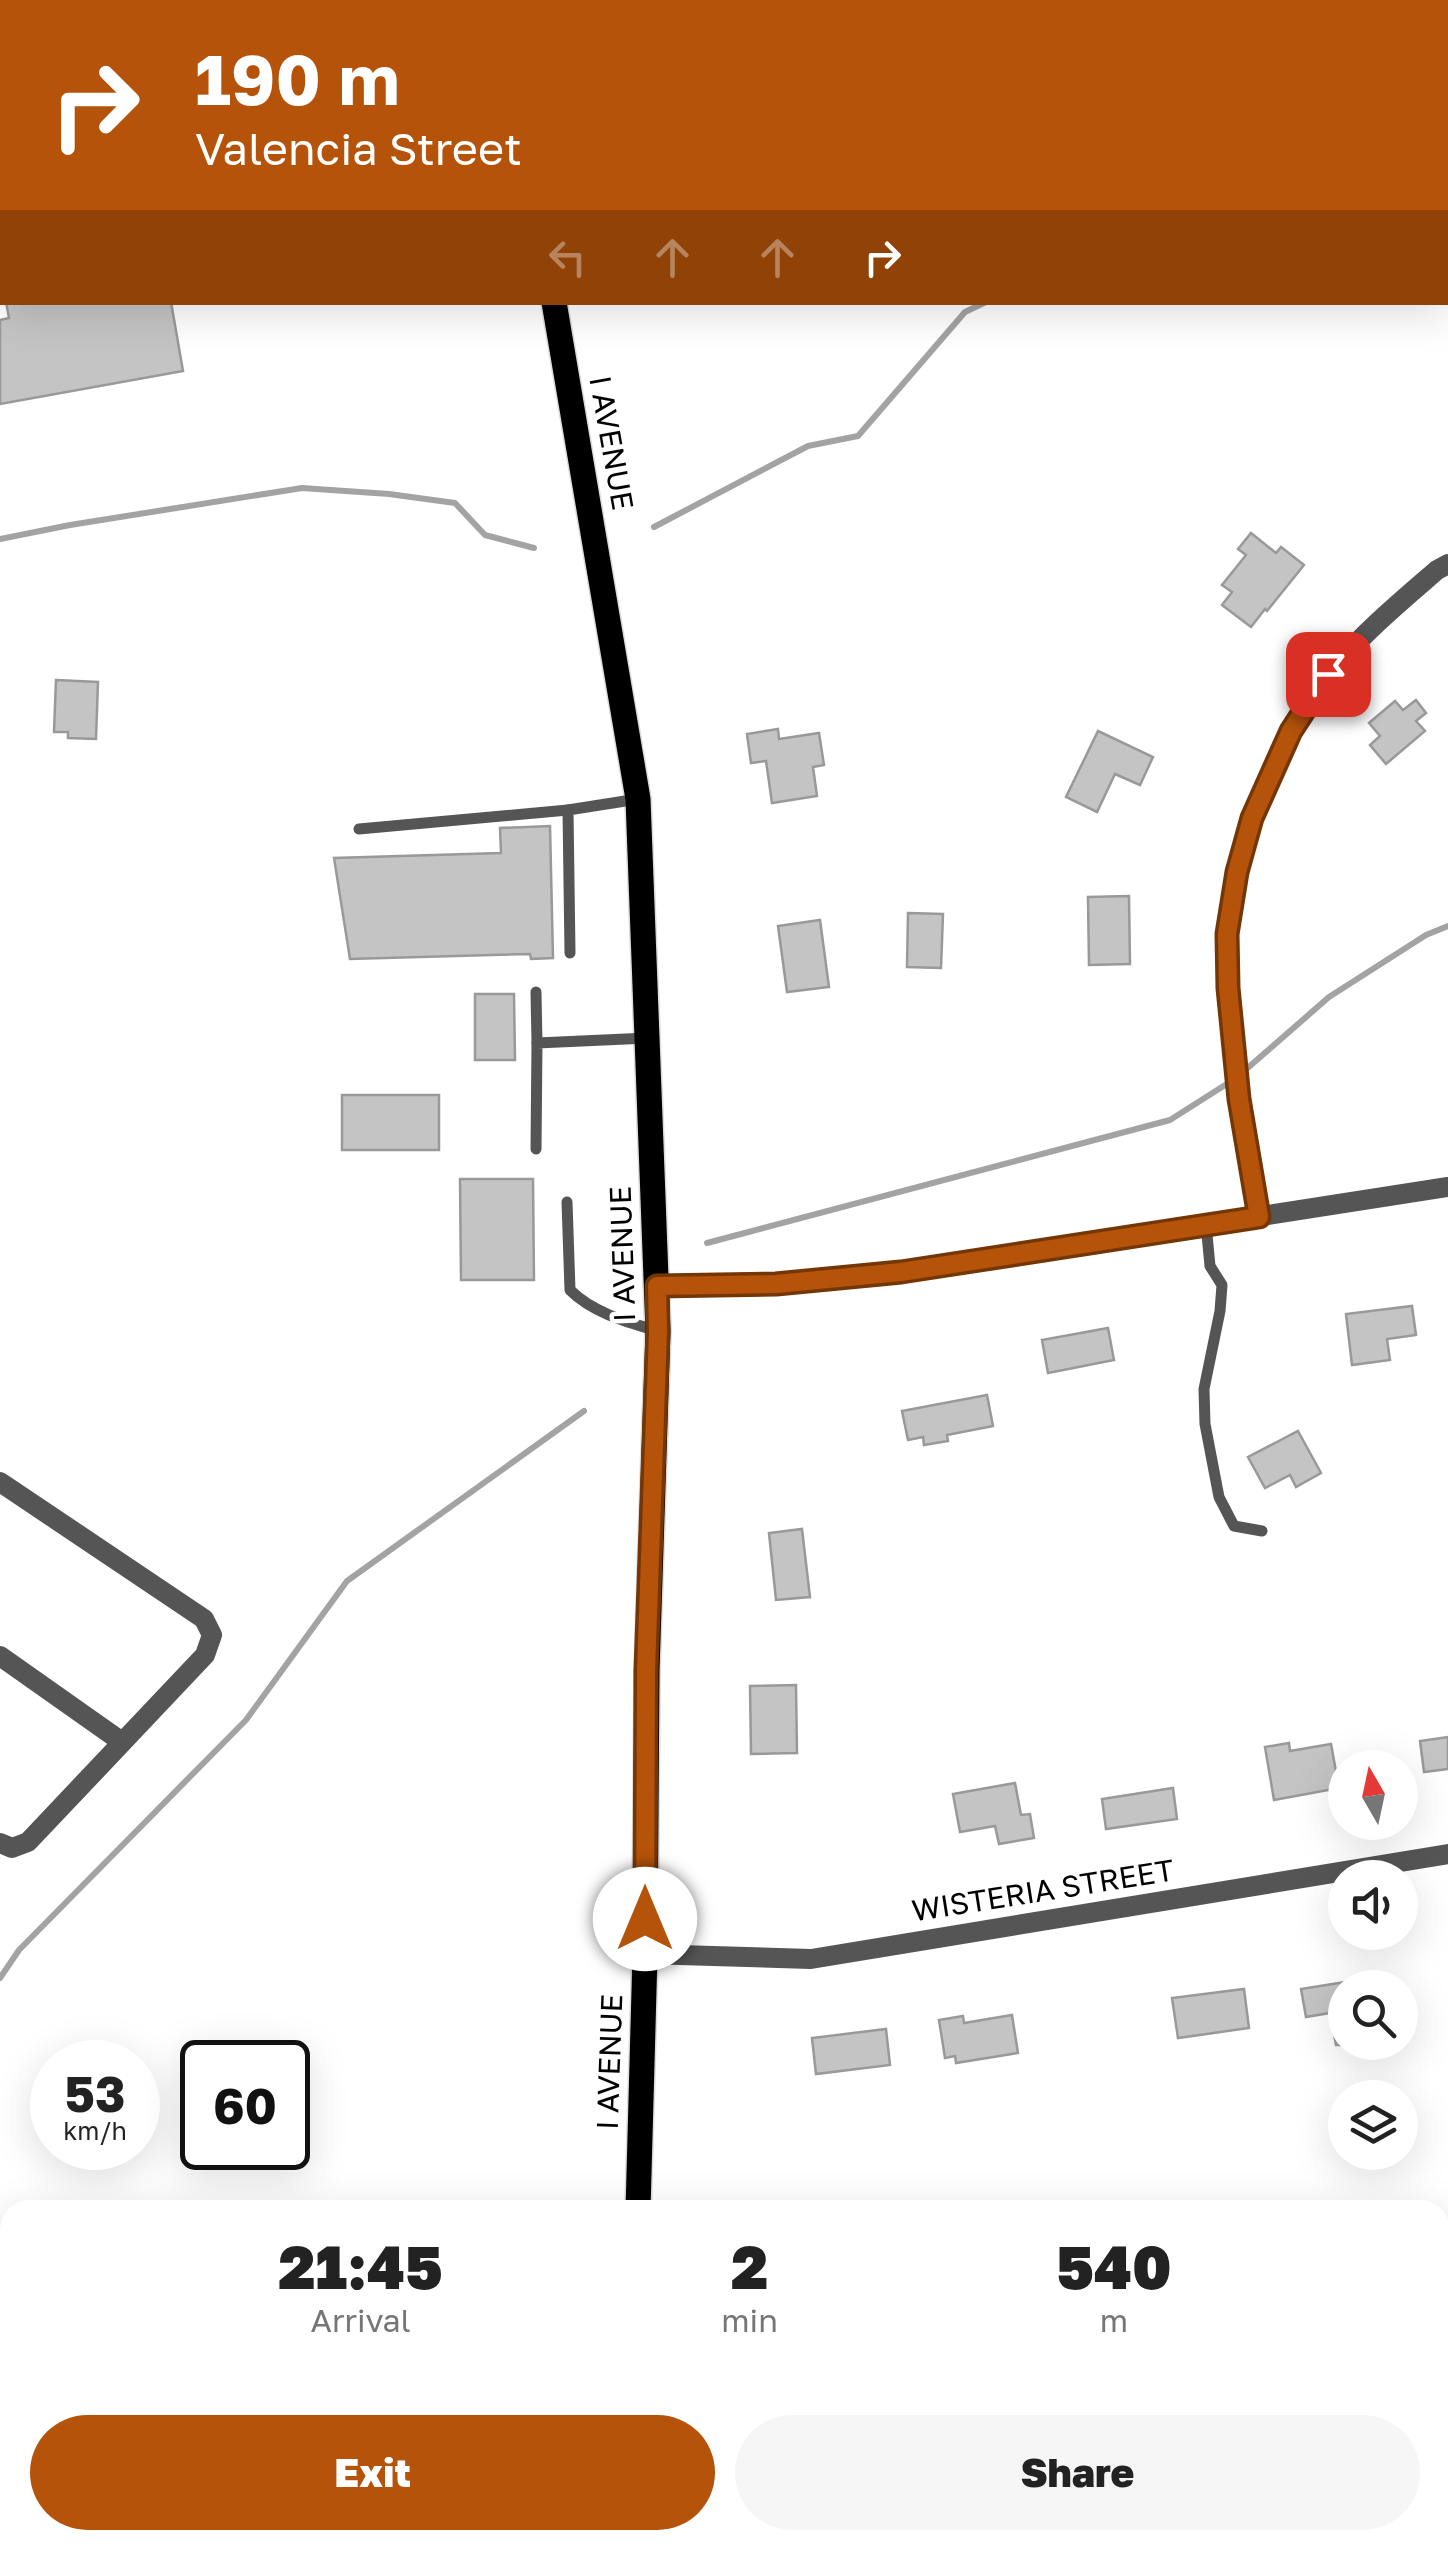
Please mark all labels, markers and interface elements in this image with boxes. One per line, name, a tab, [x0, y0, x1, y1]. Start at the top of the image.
text: 190 m	[195, 36, 400, 120]
icon: right	[30, 40, 160, 170]
text: Valencia Street	[195, 121, 522, 175]
icon: left	[540, 230, 595, 285]
icon: ahead	[645, 230, 700, 285]
icon: ahead	[750, 230, 805, 285]
icon: right	[855, 230, 910, 285]
street label: I AVENUE	[582, 373, 641, 513]
pin	[1286, 632, 1371, 717]
icon: arrive	[1301, 647, 1356, 702]
street label: I AVENUE	[602, 1186, 642, 1322]
north arrow	[1328, 1750, 1418, 1840]
map controls	[1328, 1750, 1418, 2170]
street label: WISTERIA STREET	[909, 1852, 1176, 1929]
button: sound	[1328, 1860, 1418, 1950]
position arrow	[593, 1867, 697, 1971]
button: search	[1328, 1970, 1418, 2060]
street label: I AVENUE	[589, 1994, 629, 2130]
speed limit sign: 60	[180, 2040, 310, 2170]
text: 53	[64, 2063, 125, 2123]
button: layers	[1328, 2080, 1418, 2170]
text: km/h	[63, 2115, 127, 2146]
text: 21:45	[278, 2230, 443, 2302]
text: 2	[731, 2230, 768, 2302]
text: 540	[1056, 2230, 1172, 2302]
text: Arrival	[310, 2301, 411, 2339]
text: min	[721, 2301, 778, 2339]
text: m	[1100, 2301, 1128, 2339]
button: Exit	[30, 2415, 715, 2530]
button: Share	[735, 2415, 1420, 2530]

